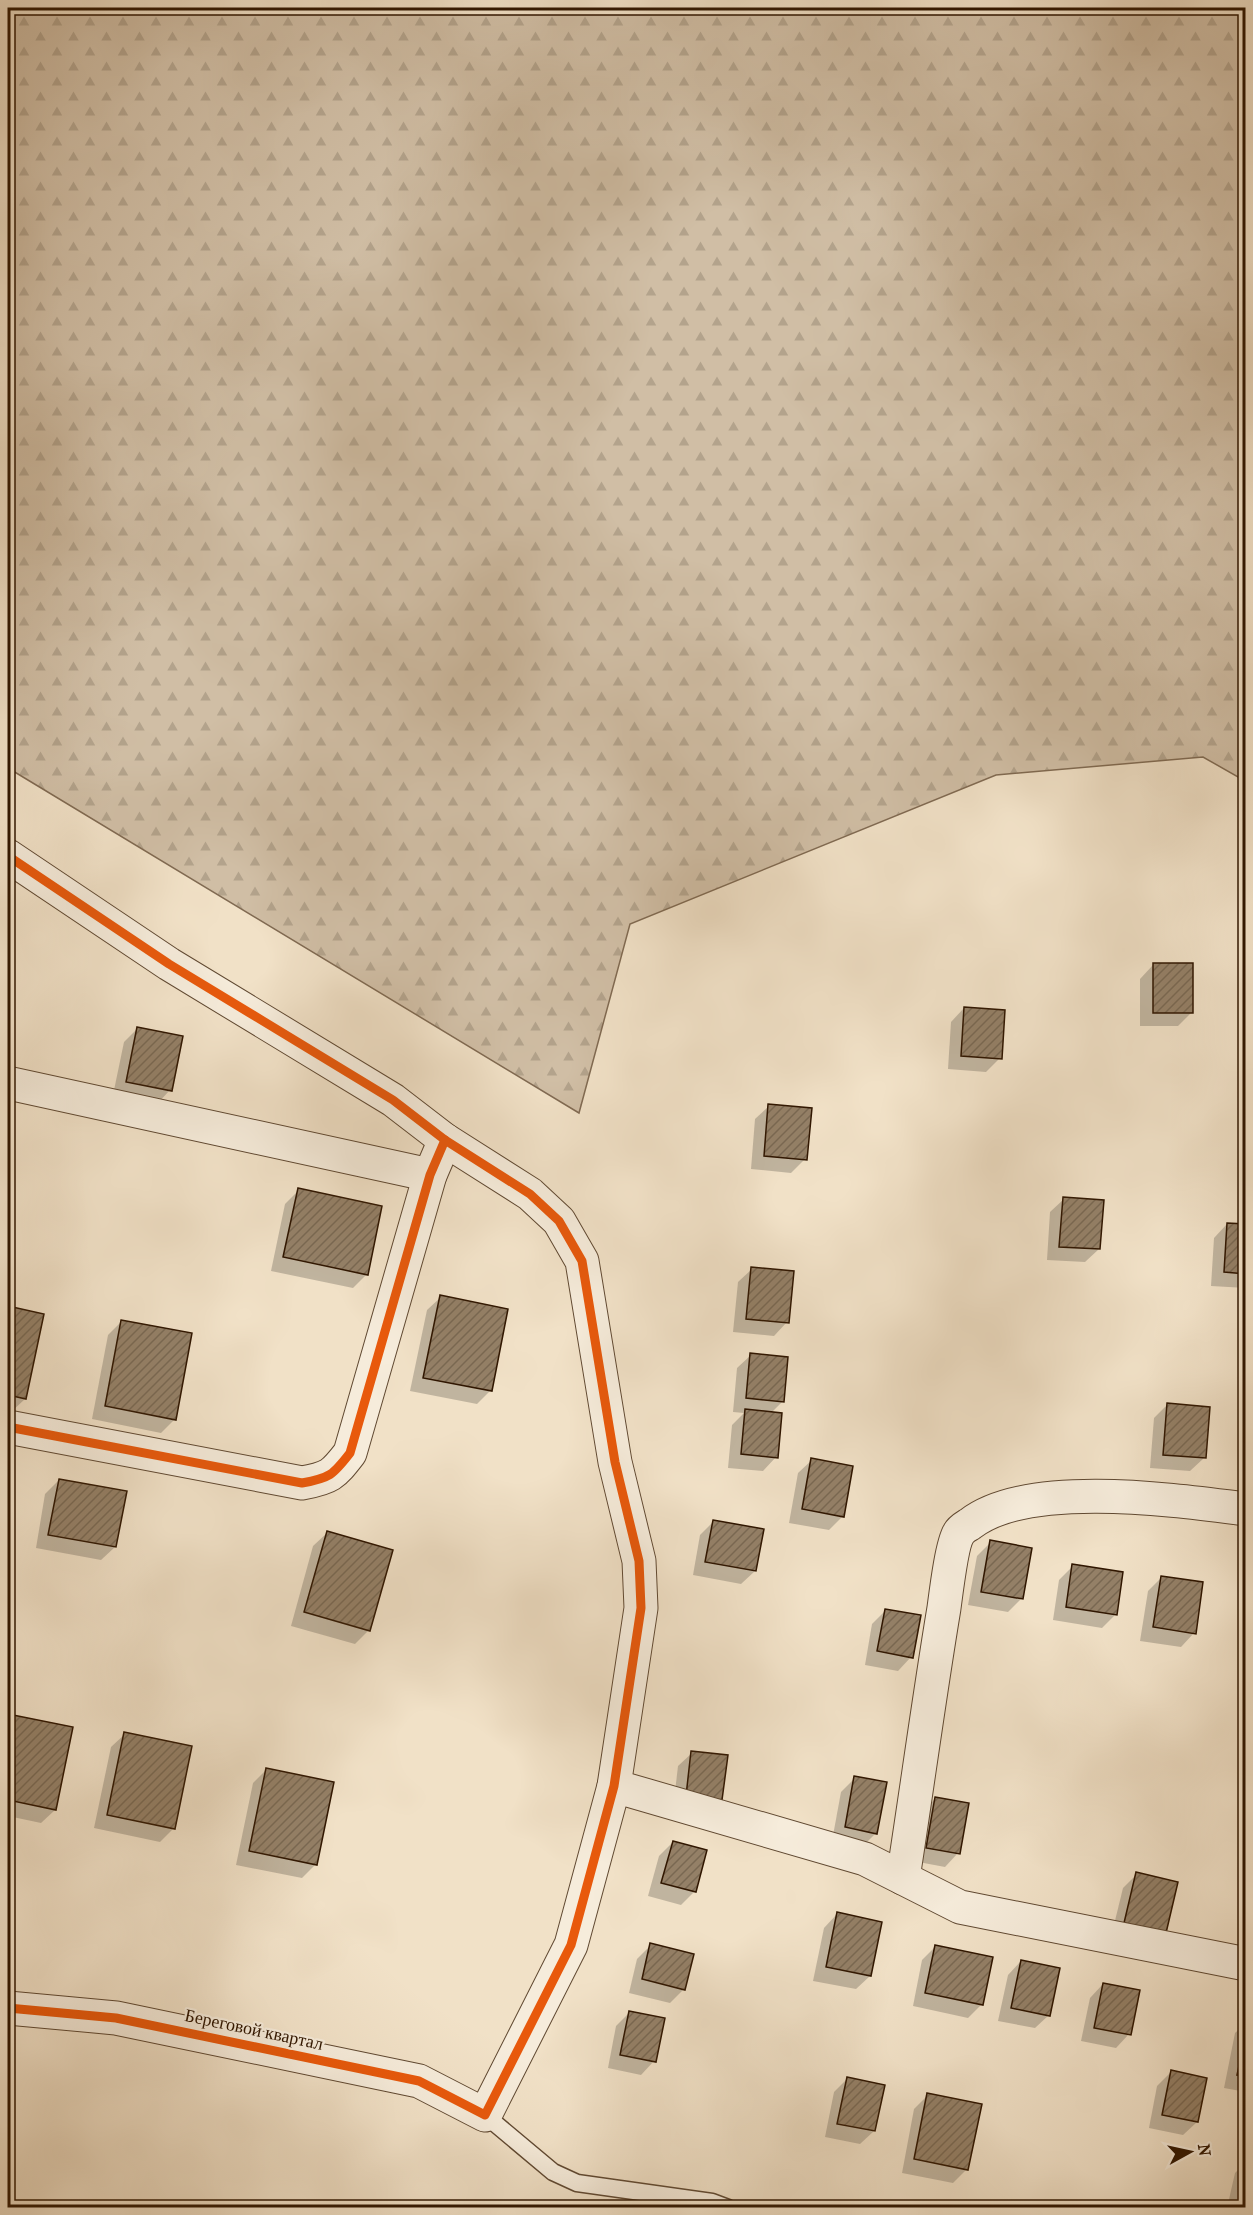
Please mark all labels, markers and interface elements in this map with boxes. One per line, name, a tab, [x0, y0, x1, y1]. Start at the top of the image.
street label: Береговой квартал	[183, 2005, 325, 2055]
north arrow	[1160, 2122, 1220, 2182]
text: N	[1194, 2143, 1215, 2158]

